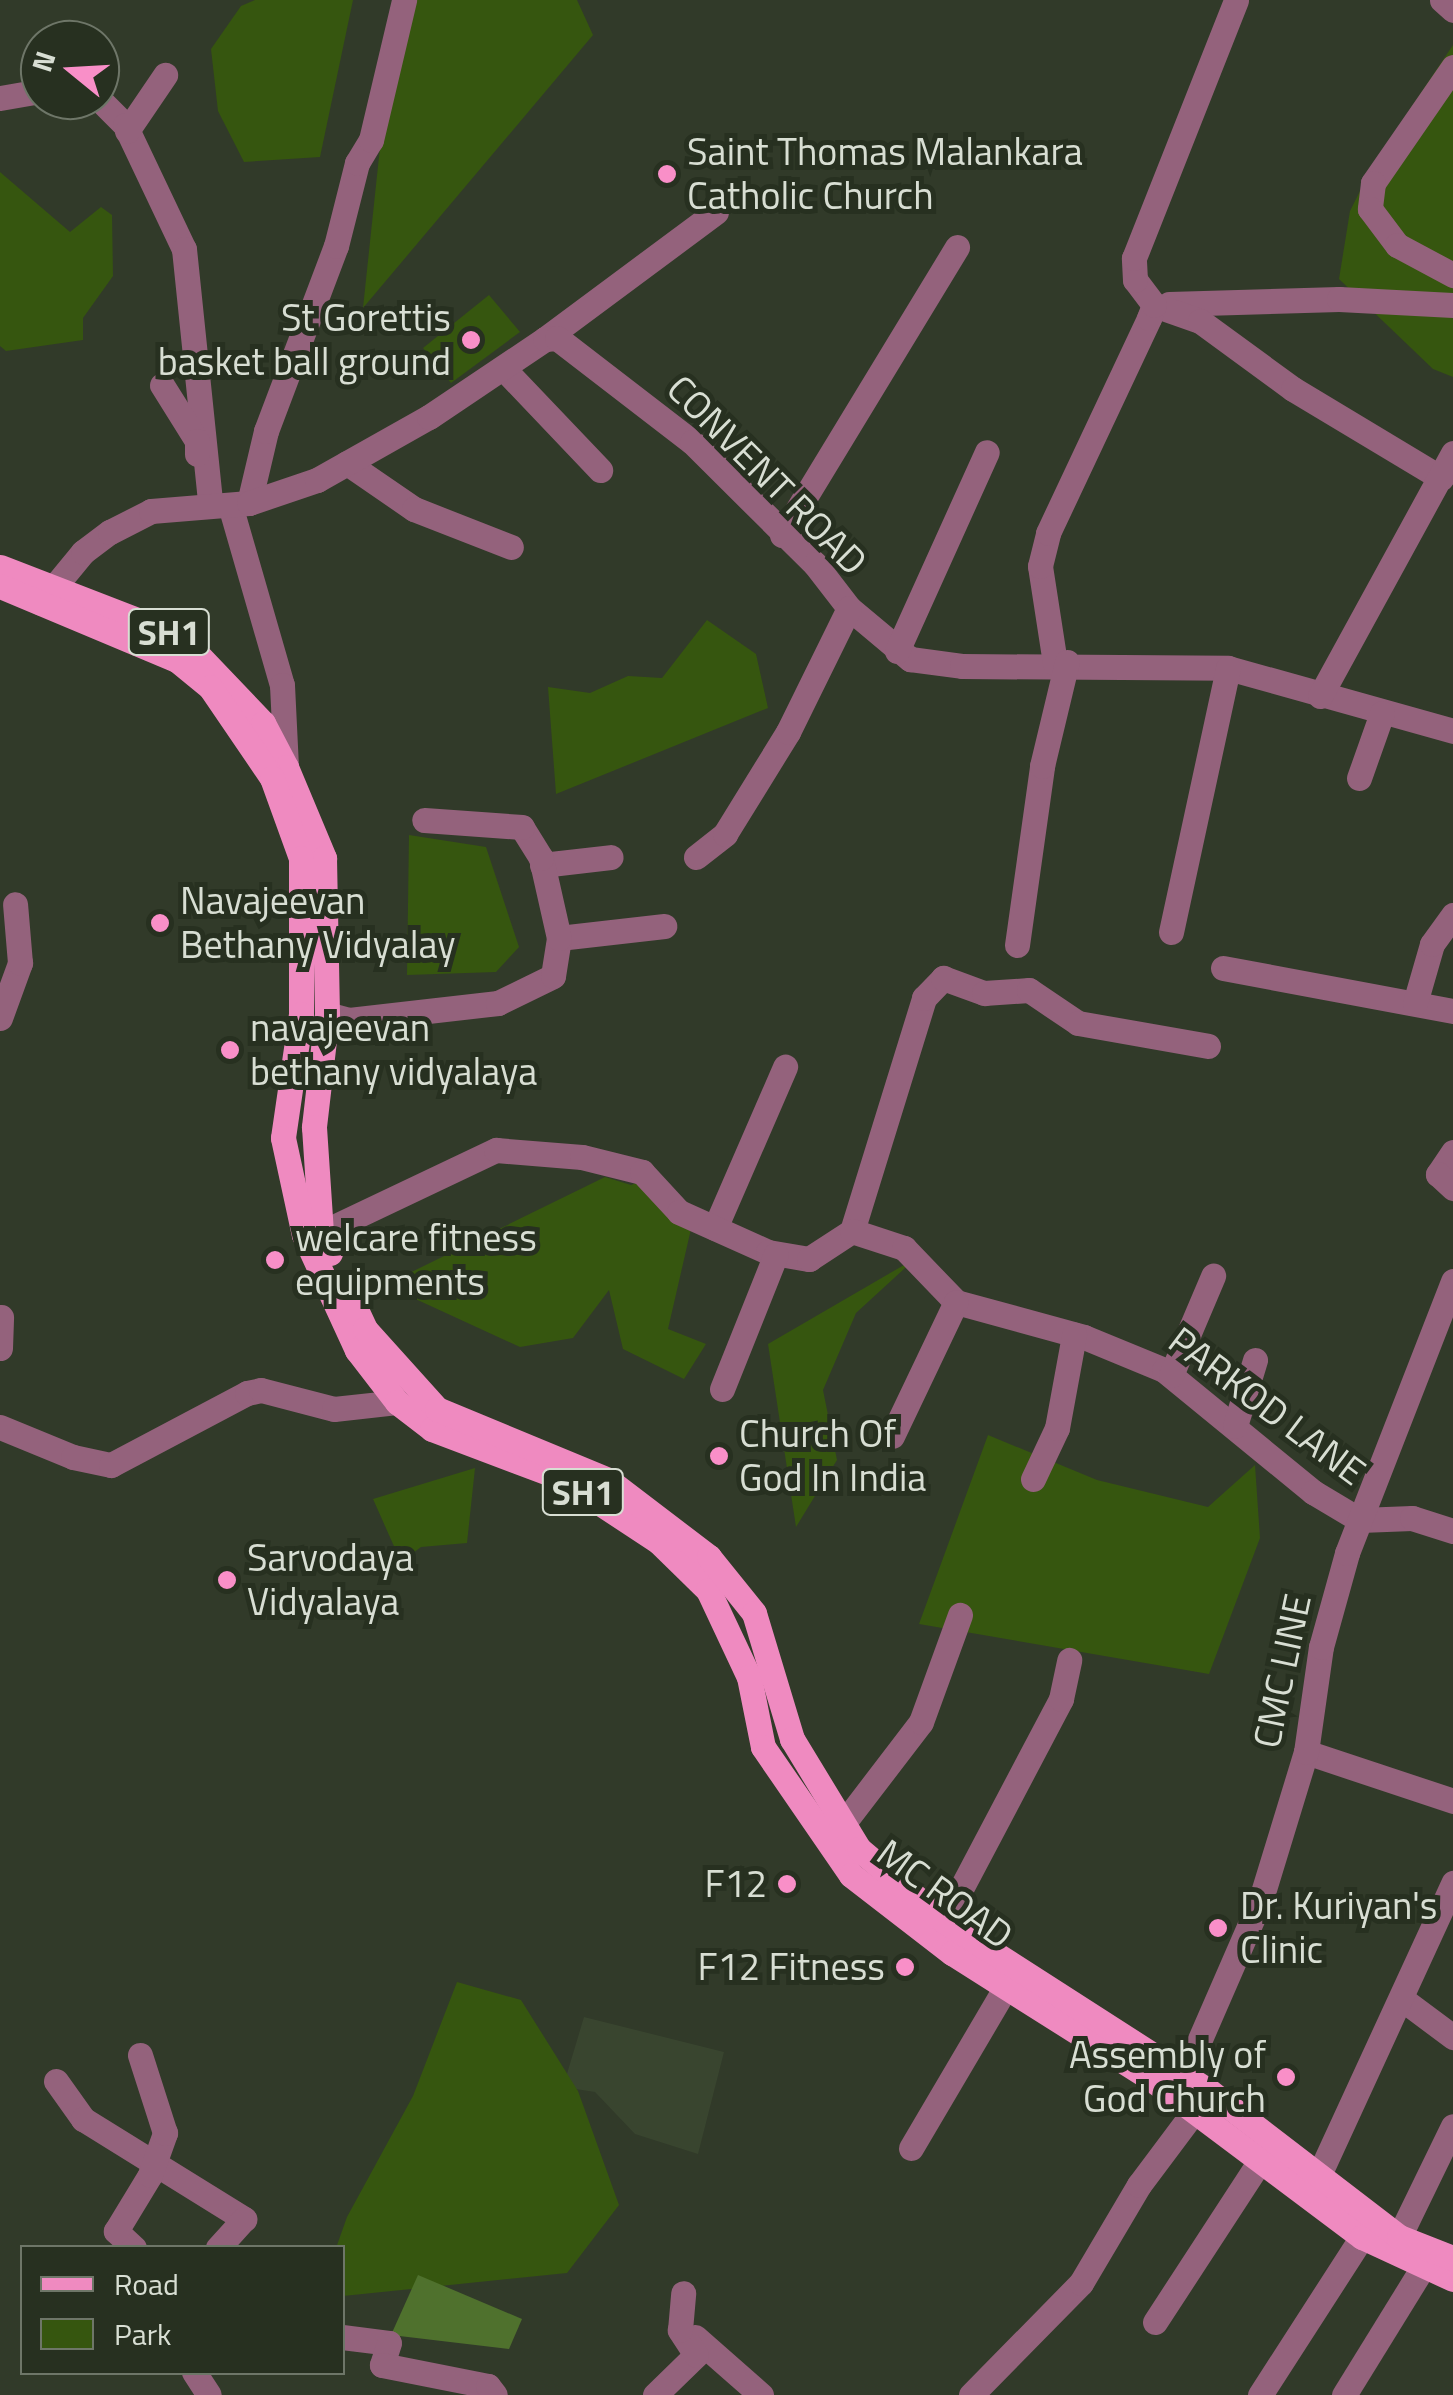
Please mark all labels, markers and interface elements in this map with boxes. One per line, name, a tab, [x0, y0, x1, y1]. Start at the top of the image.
north arrow	[20, 20, 120, 120]
text: N	[19, 45, 66, 77]
place label: Saint Thomas Malankara Catholic Church	[687, 129, 1083, 218]
marker: Saint Thomas Malankara Catholic Church	[656, 163, 678, 185]
place label: St Gorettis basket ball ground	[158, 295, 451, 384]
marker: St Gorettis basket ball ground	[460, 329, 482, 351]
street label: CONVENT ROAD	[658, 366, 876, 584]
road number: SH1	[126, 602, 212, 662]
place label: Navajeevan Bethany Vidyalay	[180, 878, 456, 968]
marker: Navajeevan Bethany Vidyalay	[149, 912, 171, 934]
place label: navajeevan bethany vidyalaya	[250, 1005, 537, 1094]
marker: navajeevan bethany vidyalaya	[219, 1039, 241, 1061]
place label: welcare fitness equipments	[295, 1215, 537, 1304]
marker: welcare fitness equipments	[264, 1249, 286, 1271]
street label: PARKOD LANE	[1160, 1317, 1374, 1495]
place label: Church Of God In India	[739, 1411, 926, 1500]
marker: Church Of God In India	[708, 1445, 730, 1467]
road number: SH1	[540, 1462, 626, 1522]
place label: Sarvodaya Vidyalaya	[247, 1535, 414, 1625]
marker: Sarvodaya Vidyalaya	[216, 1569, 238, 1591]
street label: CMC LINE	[1243, 1590, 1321, 1752]
street label: MC ROAD	[868, 1830, 1022, 1958]
place label: F12	[704, 1861, 767, 1907]
marker: F12	[776, 1873, 798, 1895]
place label: Dr. Kuriyan's Clinic	[1240, 1883, 1437, 1972]
marker: Dr. Kuriyan's Clinic	[1205, 1915, 1231, 1941]
place label: F12 Fitness	[698, 1944, 885, 1990]
marker: F12 Fitness	[894, 1956, 916, 1978]
place label: Assembly of God Church	[1069, 2032, 1266, 2122]
marker: Assembly of God Church	[1275, 2066, 1297, 2088]
legend	[20, 2245, 345, 2375]
text: Road	[114, 2261, 179, 2307]
text: Park	[114, 2311, 171, 2357]

